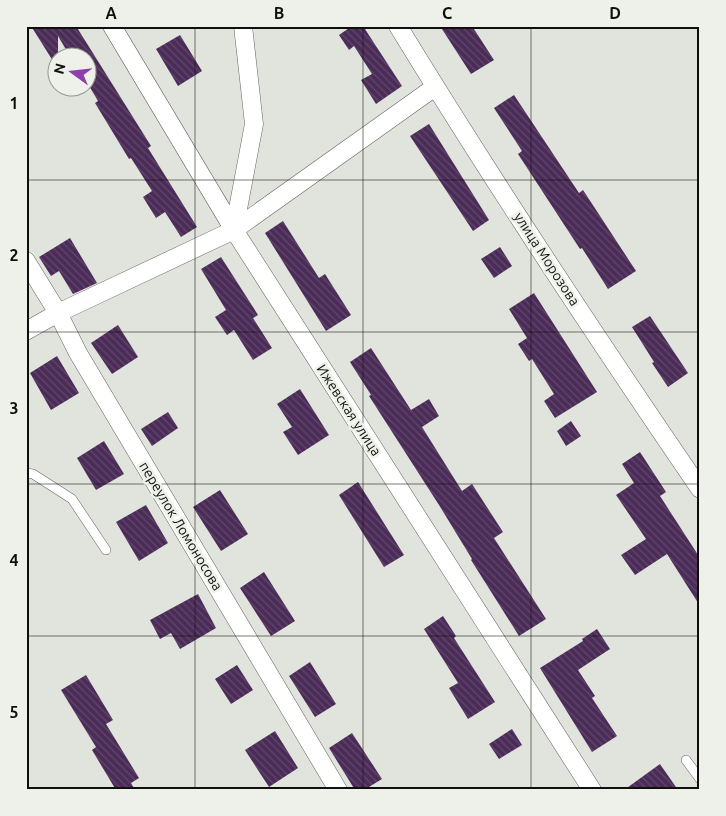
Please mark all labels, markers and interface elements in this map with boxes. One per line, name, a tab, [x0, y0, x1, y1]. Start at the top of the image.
text: A	[105, 4, 117, 22]
text: B	[274, 4, 284, 22]
text: C	[442, 4, 452, 22]
text: D	[609, 4, 621, 22]
north arrow	[48, 48, 98, 98]
text: N	[50, 62, 69, 76]
text: 1	[9, 94, 19, 112]
street label: улица Морозова	[511, 209, 583, 309]
text: 2	[9, 246, 19, 264]
street label: Ижевская улица	[314, 361, 384, 459]
text: 3	[9, 399, 19, 417]
street label: переулок Ломоносова	[136, 459, 226, 593]
text: 4	[9, 551, 19, 569]
text: 5	[9, 703, 19, 721]

